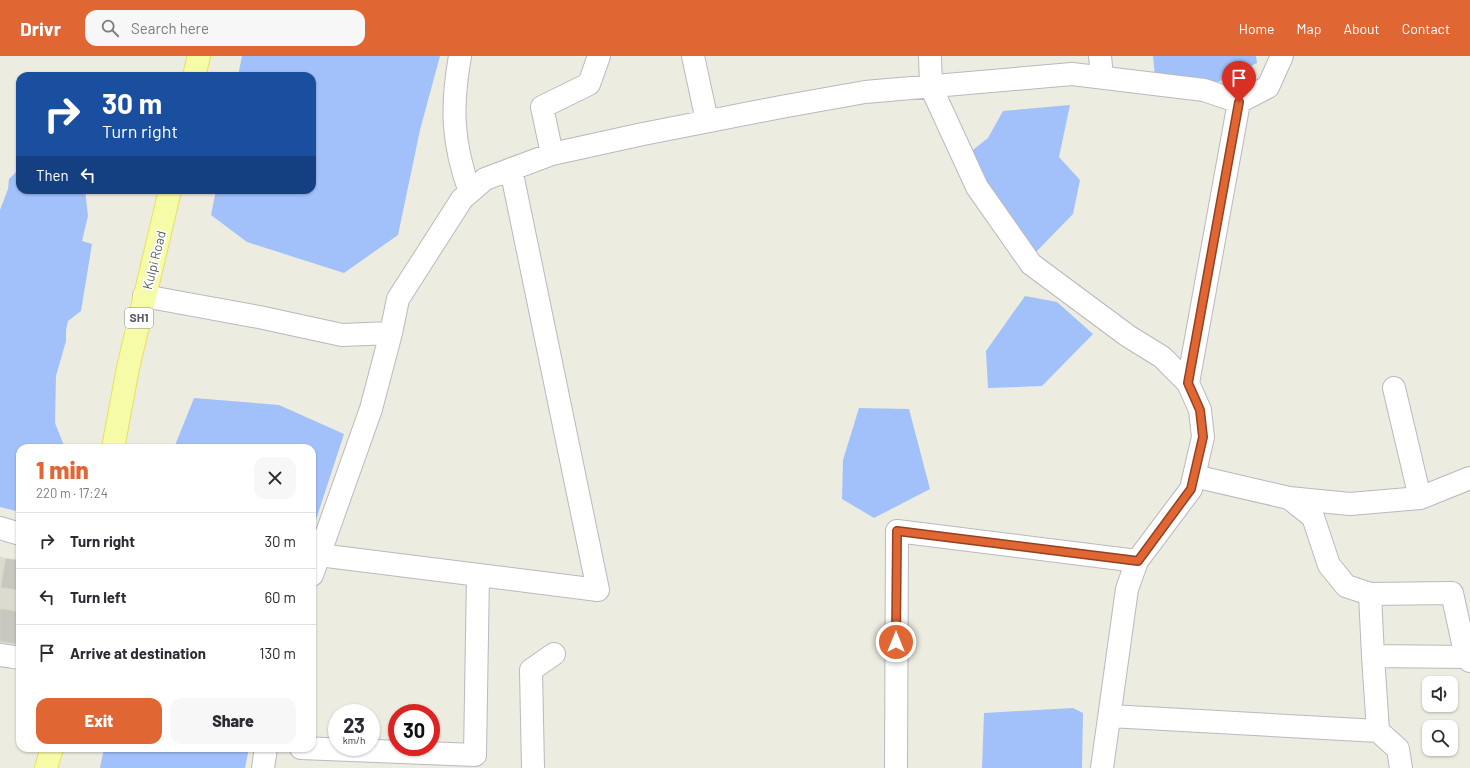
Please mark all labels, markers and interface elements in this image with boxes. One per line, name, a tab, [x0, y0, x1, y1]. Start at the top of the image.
search box	[85, 10, 365, 46]
text: Drivr	[20, 17, 61, 40]
icon: search	[99, 17, 121, 39]
text: Search here	[131, 19, 209, 37]
text: Home	[1239, 20, 1275, 37]
text: Map	[1297, 20, 1321, 37]
text: About	[1343, 20, 1380, 37]
text: Contact	[1402, 20, 1450, 37]
pin	[1222, 61, 1256, 102]
icon: arrive	[1228, 67, 1250, 89]
text: 30 m	[102, 86, 162, 120]
icon: right	[36, 88, 88, 140]
text: Turn right	[102, 120, 178, 142]
icon: left	[77, 164, 99, 186]
text: Then	[36, 166, 69, 184]
street label: Kulpi Road	[139, 229, 169, 291]
road number: SH1	[125, 308, 153, 328]
text: 1 min	[36, 455, 89, 484]
button: close	[254, 457, 296, 499]
text: 220 m · 17:24	[36, 485, 108, 501]
icon: right	[36, 530, 58, 552]
text: Turn right	[70, 532, 135, 550]
text: 30 m	[264, 532, 296, 550]
icon: left	[36, 586, 58, 608]
text: Turn left	[70, 588, 126, 606]
text: 60 m	[264, 588, 296, 606]
position arrow	[875, 621, 917, 663]
icon: arrive	[36, 642, 58, 664]
text: Arrive at destination	[70, 644, 206, 662]
text: 130 m	[259, 644, 296, 662]
map controls	[1422, 676, 1458, 756]
button: sound	[1422, 676, 1458, 712]
button: Exit	[36, 698, 162, 744]
button: Share	[170, 698, 296, 744]
speed limit sign: 30	[388, 704, 440, 756]
text: 23	[343, 713, 365, 737]
button: search	[1422, 720, 1458, 756]
text: km/h	[343, 734, 365, 746]

